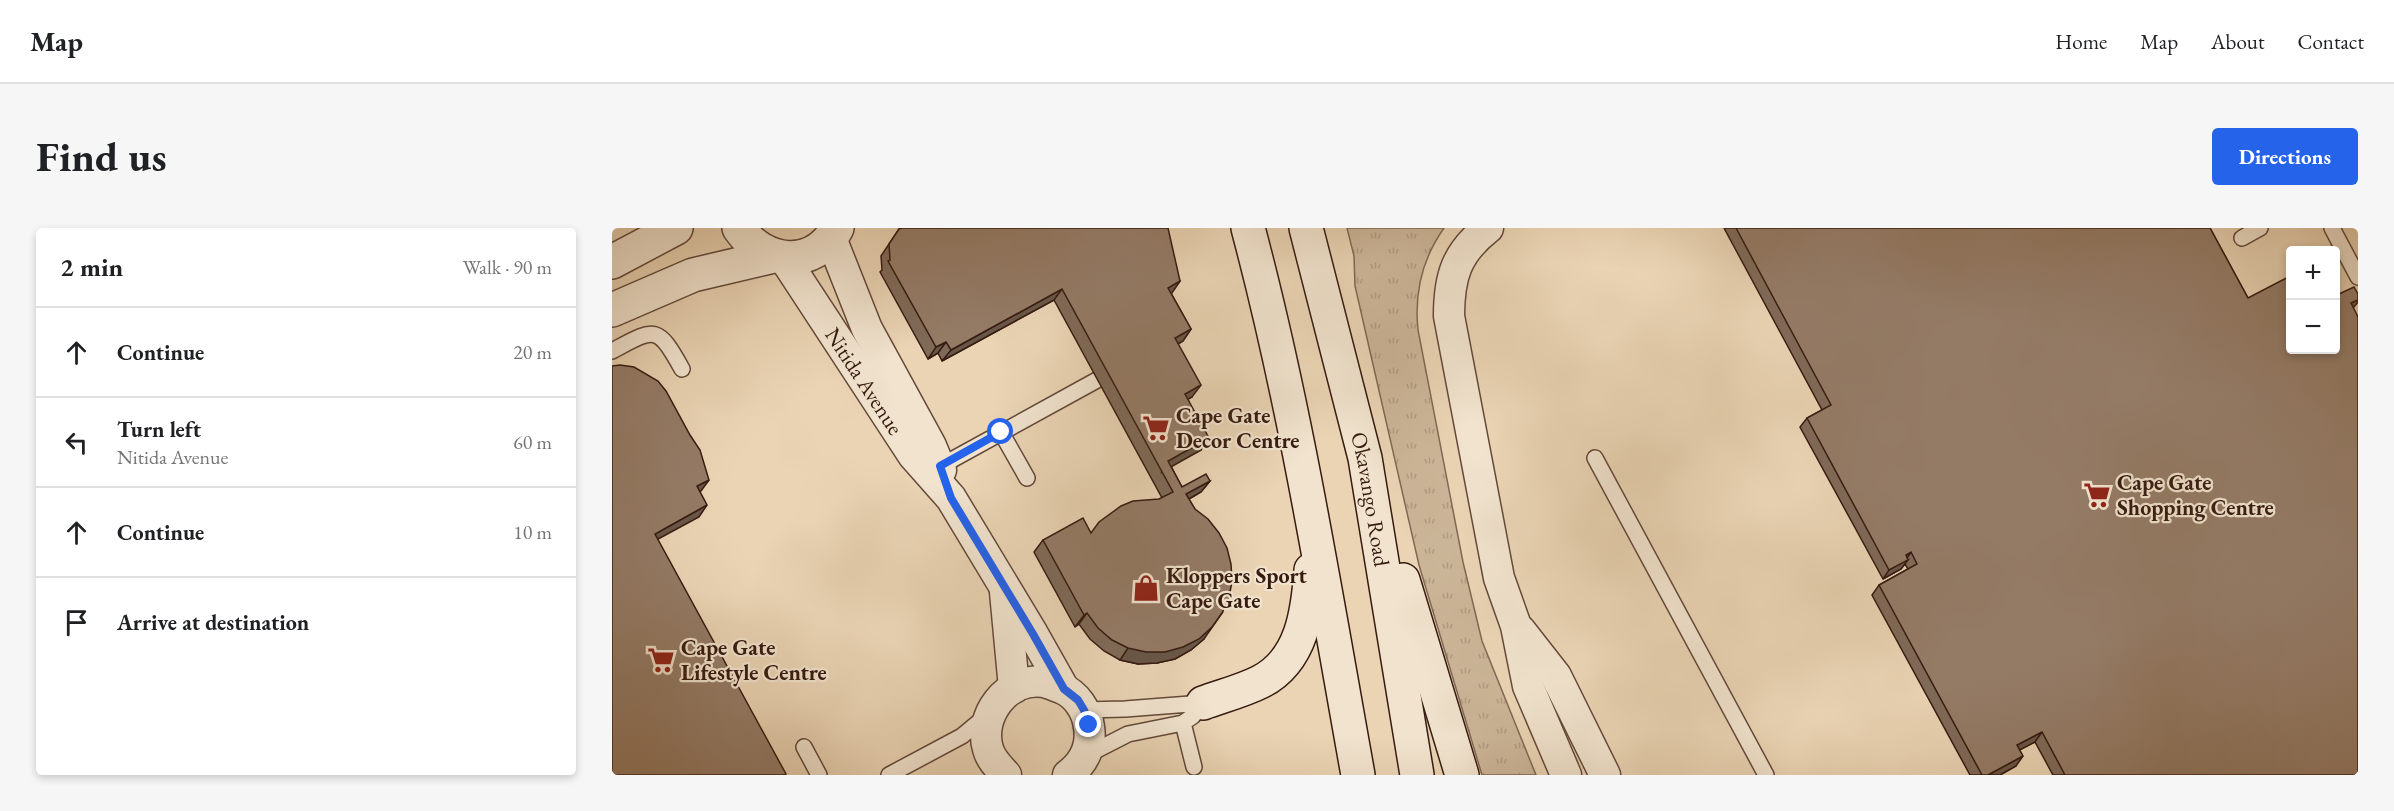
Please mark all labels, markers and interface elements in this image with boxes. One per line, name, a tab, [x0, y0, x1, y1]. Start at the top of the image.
text: Map	[30, 23, 83, 59]
text: Home	[2055, 28, 2107, 55]
text: Map	[2140, 28, 2178, 55]
text: About	[2211, 28, 2264, 55]
text: Contact	[2297, 28, 2364, 55]
button: Directions	[2212, 128, 2358, 185]
text: Find us	[36, 129, 167, 184]
map controls	[2286, 246, 2340, 354]
button: +	[2286, 246, 2340, 300]
text: 2 min	[60, 250, 123, 284]
text: Walk · 90 m	[463, 254, 552, 280]
button: −	[2286, 300, 2340, 354]
street label: Nitida Avenue	[818, 322, 910, 441]
icon: ahead	[60, 336, 93, 369]
text: Continue	[117, 338, 204, 367]
text: 20 m	[513, 339, 552, 365]
place label: Cape Gate Decor Centre	[1176, 401, 1299, 455]
supermarket icon: Cape Gate Decor Centre	[1141, 413, 1171, 443]
text: Turn left	[117, 415, 201, 444]
route start	[987, 418, 1013, 444]
icon: left	[60, 426, 93, 459]
text: 60 m	[513, 429, 552, 455]
street label: Okavango Road	[1344, 429, 1397, 569]
text: Nitida Avenue	[117, 444, 228, 470]
place label: Cape Gate Shopping Centre	[2117, 468, 2274, 522]
supermarket icon: Cape Gate Shopping Centre	[2082, 480, 2112, 510]
icon: ahead	[60, 516, 93, 549]
text: Continue	[117, 518, 204, 547]
text: 10 m	[513, 519, 552, 545]
place label: Kloppers Sport Cape Gate	[1166, 561, 1308, 615]
shop icon: Kloppers Sport Cape Gate	[1131, 573, 1161, 603]
icon: arrive	[60, 606, 93, 639]
text: Arrive at destination	[117, 608, 309, 637]
place label: Cape Gate Lifestyle Centre	[681, 633, 827, 687]
supermarket icon: Cape Gate Lifestyle Centre	[646, 645, 676, 675]
route end	[1075, 711, 1101, 737]

